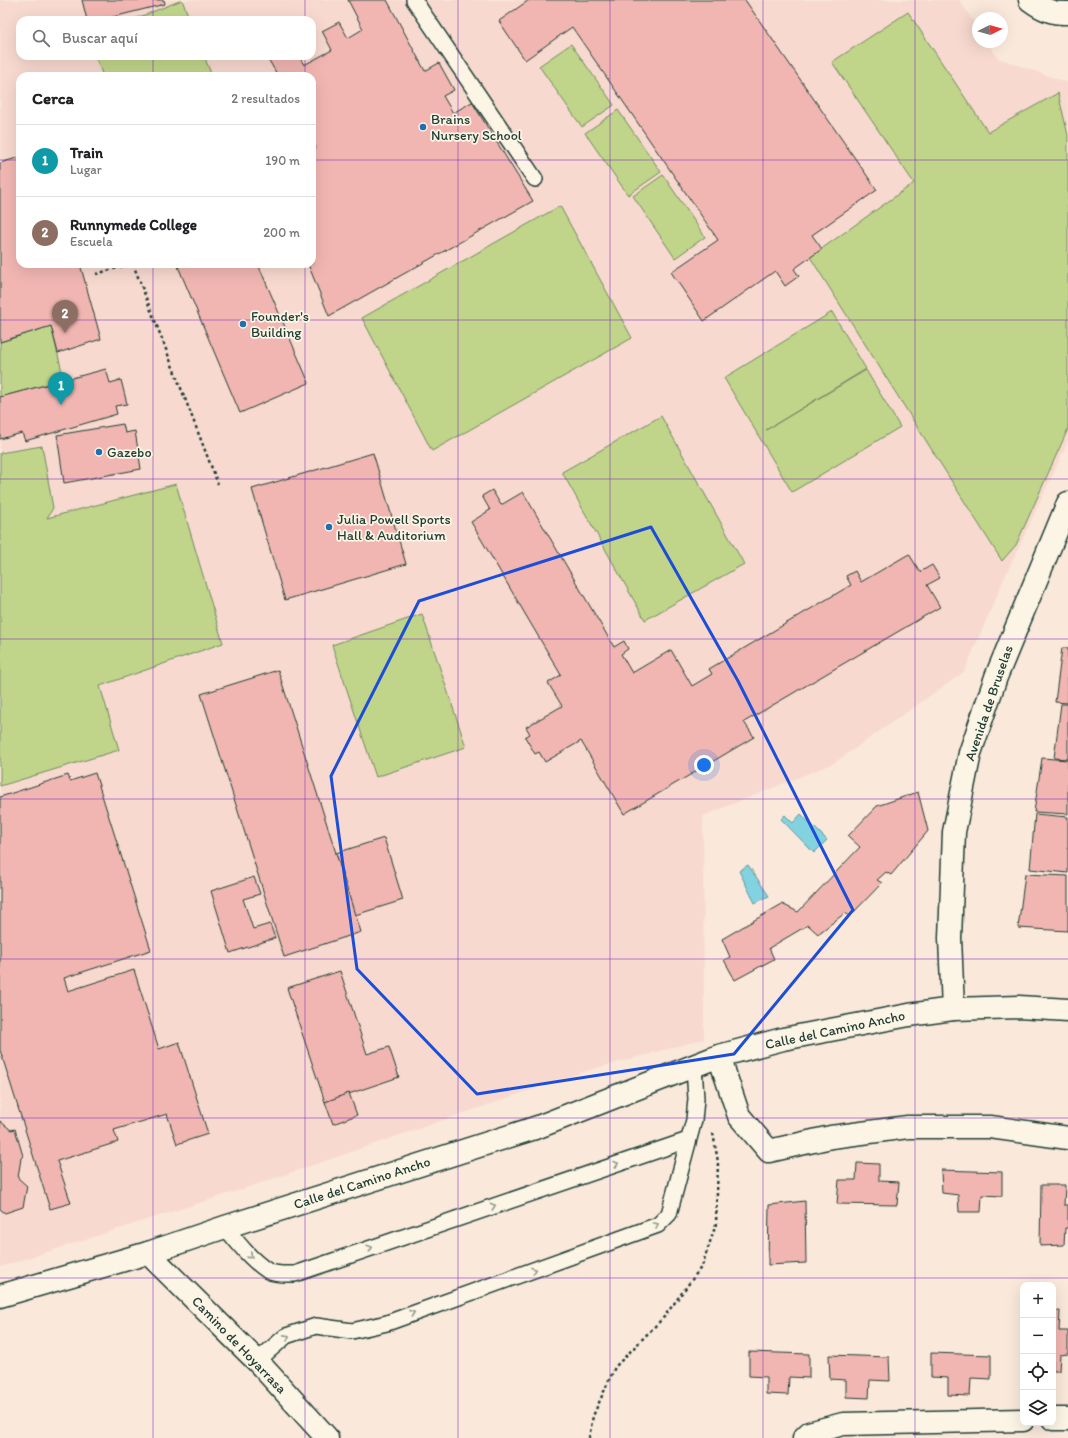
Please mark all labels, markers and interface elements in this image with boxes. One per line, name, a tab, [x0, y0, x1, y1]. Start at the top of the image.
north arrow	[972, 12, 1008, 48]
search box	[16, 16, 316, 60]
icon: search	[30, 27, 52, 49]
text: Buscar aquí	[62, 29, 138, 47]
text: Cerca	[32, 88, 74, 108]
text: 2 resultados	[231, 91, 300, 106]
place label: Brains Nursery School	[431, 111, 522, 144]
marker: Brains Nursery School	[418, 122, 428, 132]
text: Train	[70, 144, 103, 162]
text: 1	[42, 153, 48, 168]
text: 190 m	[265, 153, 300, 168]
text: Lugar	[70, 162, 102, 177]
text: Runnymede College	[70, 216, 197, 234]
text: 2	[42, 225, 48, 240]
text: 200 m	[263, 225, 300, 240]
text: Escuela	[70, 234, 113, 249]
pin: 2	[52, 300, 78, 333]
place label: Founder's Building	[251, 308, 309, 341]
marker: Founder's Building	[238, 319, 248, 329]
pin: 1	[48, 372, 74, 405]
place label: Gazebo	[107, 444, 152, 461]
marker: Gazebo	[94, 447, 104, 457]
place label: Julia Powell Sports Hall & Auditorium	[337, 511, 451, 544]
marker: Julia Powell Sports Hall & Auditorium	[324, 522, 334, 532]
street label: Avenida de Bruselas	[961, 643, 1017, 763]
your location	[694, 755, 714, 775]
street label: Calle del Camino Ancho	[763, 1007, 907, 1053]
street label: Calle del Camino Ancho	[292, 1153, 432, 1213]
one-way arrow	[612, 1161, 619, 1169]
one-way arrow	[489, 1203, 496, 1211]
one-way arrow	[652, 1222, 659, 1229]
one-way arrow	[366, 1245, 373, 1253]
one-way arrow	[246, 1251, 253, 1258]
one-way arrow	[531, 1266, 538, 1274]
map controls	[1020, 1282, 1056, 1426]
button: +	[1020, 1282, 1056, 1318]
street label: Camino de Hoyarrasa	[188, 1293, 290, 1397]
one-way arrow	[408, 1310, 415, 1318]
button: −	[1020, 1318, 1056, 1354]
one-way arrow	[283, 1334, 290, 1341]
button: locate	[1020, 1354, 1056, 1390]
button: layers	[1020, 1390, 1056, 1426]

